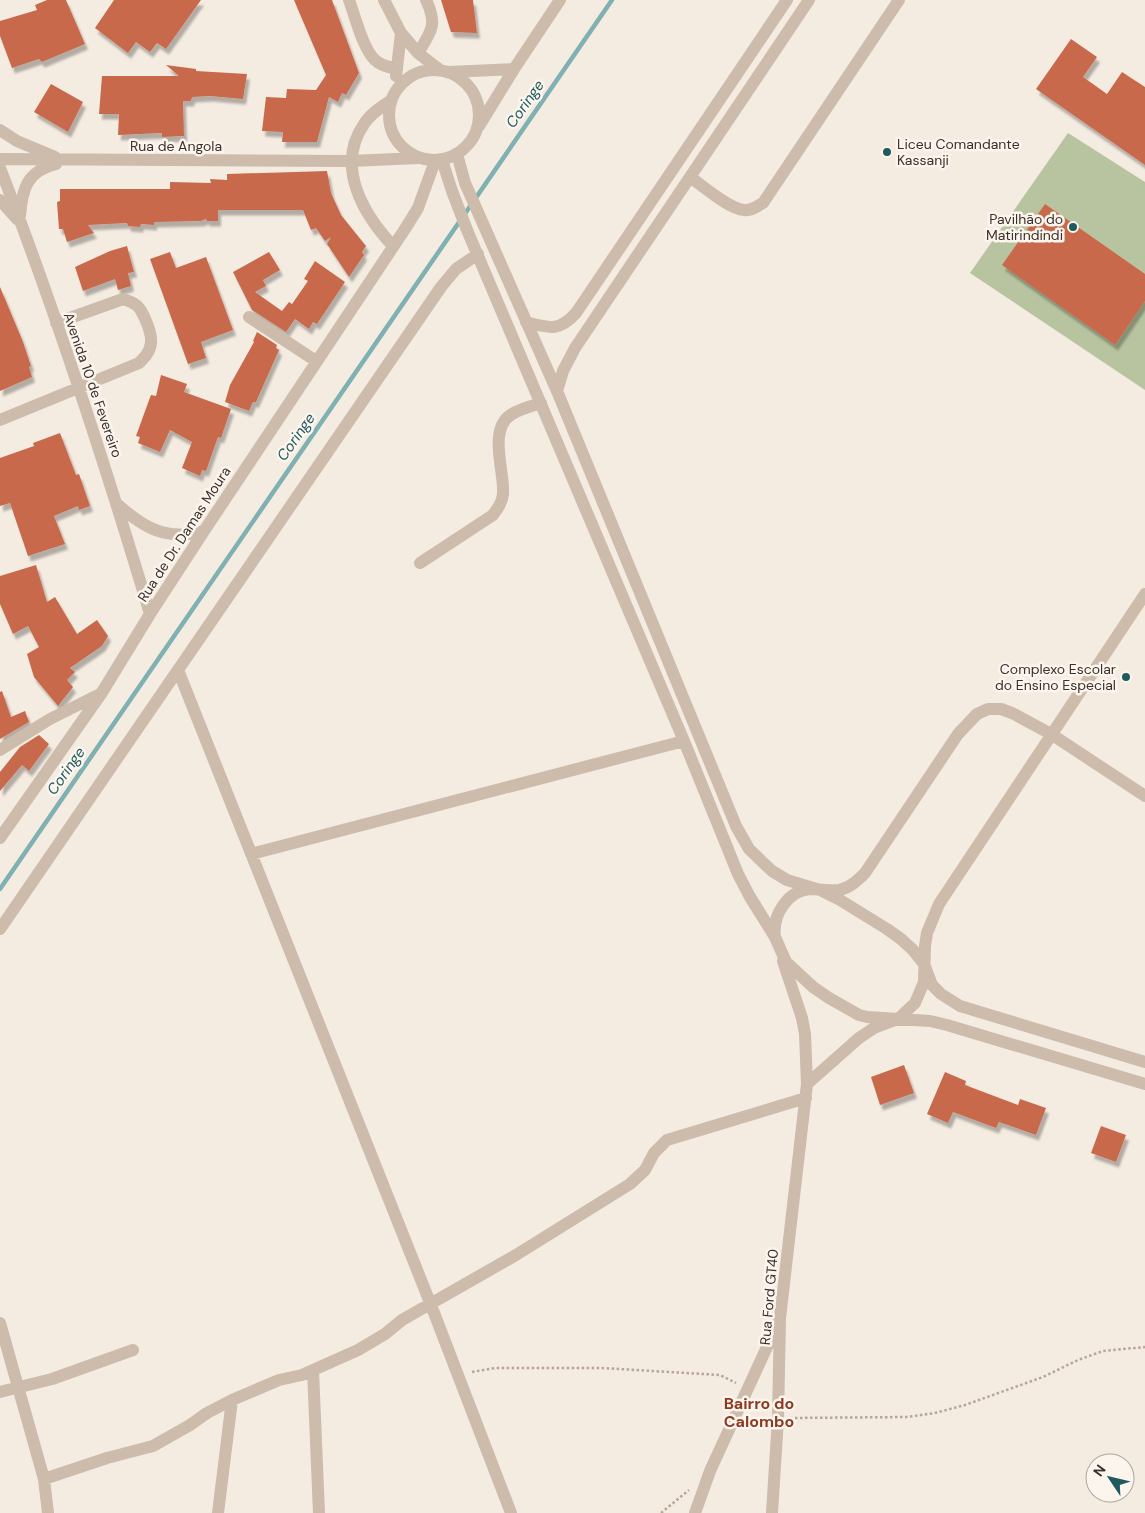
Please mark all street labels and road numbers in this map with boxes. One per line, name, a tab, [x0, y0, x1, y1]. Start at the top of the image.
street label: Rua de Angola	[130, 137, 222, 155]
street label: Avenida 10 de Fevereiro	[60, 310, 126, 460]
street label: Rua de Dr. Damas Moura	[133, 463, 235, 605]
street label: Rua Ford GT40	[756, 1248, 782, 1346]

